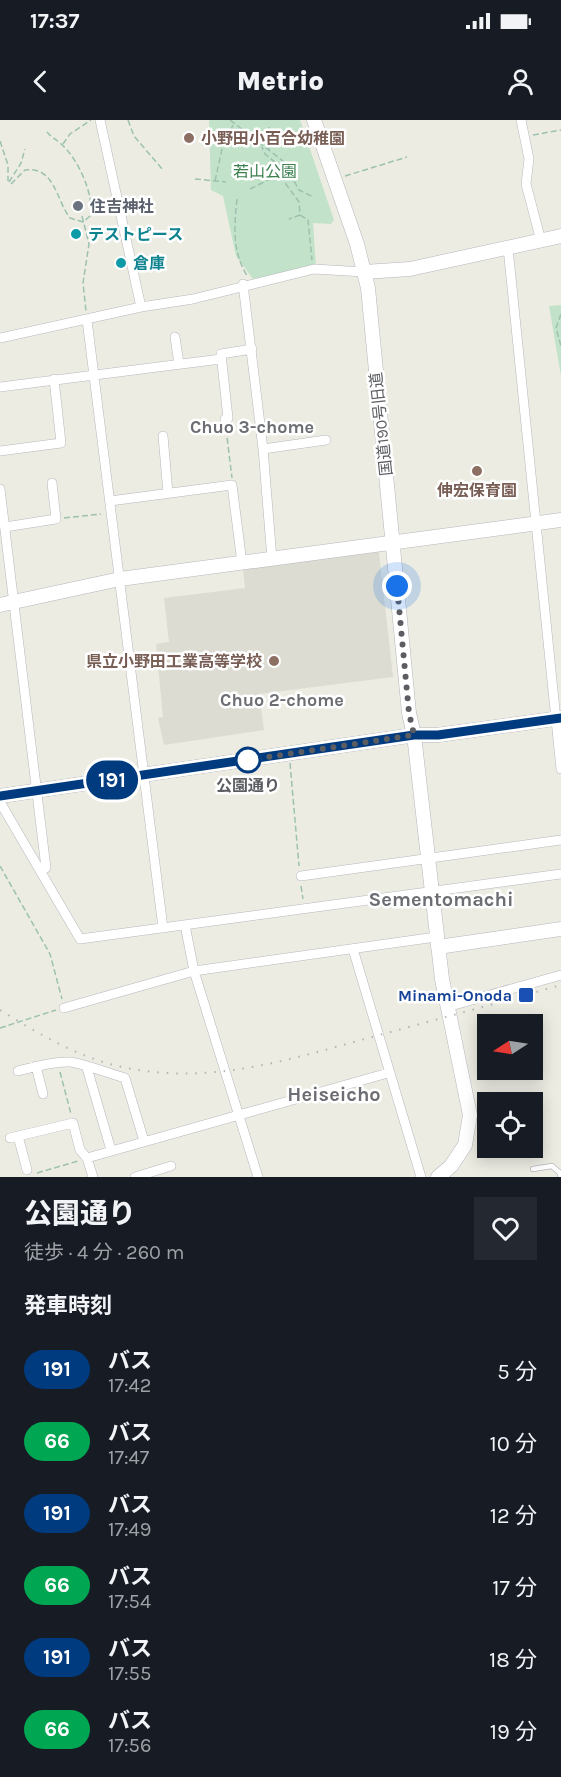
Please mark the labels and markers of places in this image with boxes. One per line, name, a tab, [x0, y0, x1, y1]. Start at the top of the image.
place label: 小野田小百合幼稚園	[201, 129, 345, 148]
marker: 小野田小百合幼稚園	[182, 131, 196, 145]
place label: 住吉神社	[89, 197, 154, 216]
marker: 住吉神社	[71, 199, 85, 213]
place label: テストピース	[88, 225, 183, 244]
marker: テストピース	[69, 227, 83, 241]
place label: 倉庫	[133, 254, 165, 273]
marker: 倉庫	[114, 256, 128, 270]
marker: 伸宏保育園	[470, 464, 484, 478]
place label: 伸宏保育園	[437, 481, 517, 500]
place label: 県立小野田工業高等学校	[86, 652, 262, 671]
marker: 県立小野田工業高等学校	[267, 654, 281, 668]
marker: 公園通り	[235, 747, 261, 773]
place label: 公園通り	[216, 776, 280, 795]
place label: Minami-Onoda	[398, 986, 512, 1005]
marker: Minami-Onoda	[517, 986, 535, 1004]

